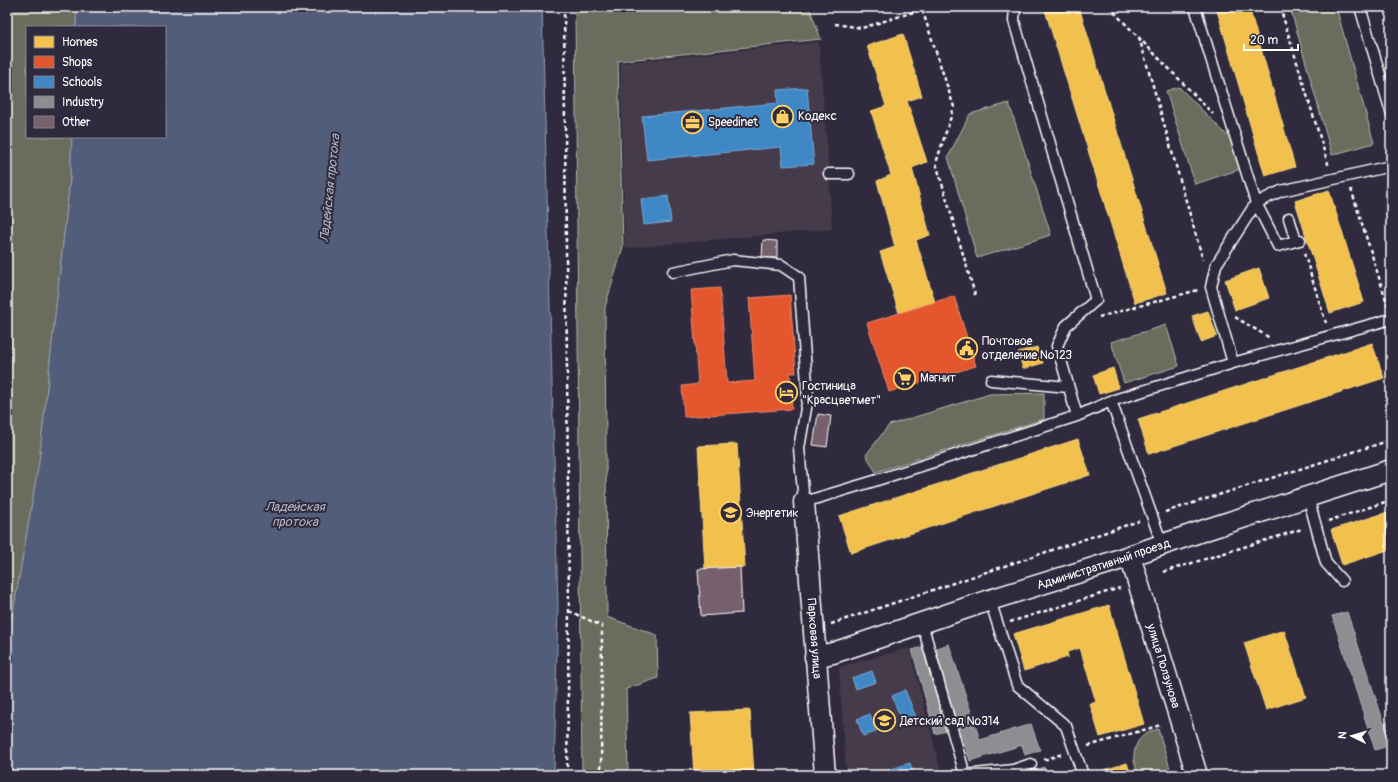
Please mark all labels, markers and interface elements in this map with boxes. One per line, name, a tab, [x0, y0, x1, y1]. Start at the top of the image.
legend	[26, 26, 166, 138]
scale bar	[1244, 26, 1298, 52]
text: 20 m	[1250, 33, 1279, 48]
text: Homes	[62, 35, 98, 50]
text: Shops	[62, 55, 93, 70]
text: Schools	[62, 75, 102, 90]
text: Industry	[62, 95, 104, 110]
shop icon: Кодекс	[770, 103, 796, 129]
office icon: Speedinet	[679, 109, 705, 135]
place label: Кодекс	[798, 109, 837, 124]
text: Other	[62, 115, 91, 130]
place label: Speedinet	[708, 115, 758, 130]
water label: Ладейская протока	[316, 132, 344, 243]
place label: Почтовое отделение №123	[982, 334, 1072, 363]
public building icon: Почтовое отделение №123	[954, 335, 980, 361]
supermarket icon: Магнит	[891, 365, 917, 391]
place label: Магнит	[920, 371, 956, 386]
place label: Гостиница "Красцветмет"	[802, 379, 881, 408]
hotel icon: Гостиница "Красцветмет"	[773, 380, 799, 406]
water label: Ладейская протока	[265, 499, 327, 530]
school or university icon: Энергетик	[717, 500, 743, 526]
place label: Энергетик	[746, 506, 798, 521]
street label: Административный проезд	[1035, 535, 1173, 593]
street label: Парковая улица	[804, 598, 825, 680]
street label: улица Ползунова	[1143, 621, 1184, 710]
school or university icon: Детский сад №314	[872, 708, 898, 734]
place label: Детский сад №314	[899, 714, 1000, 729]
north arrow	[1332, 716, 1372, 756]
text: N	[1336, 730, 1349, 739]

